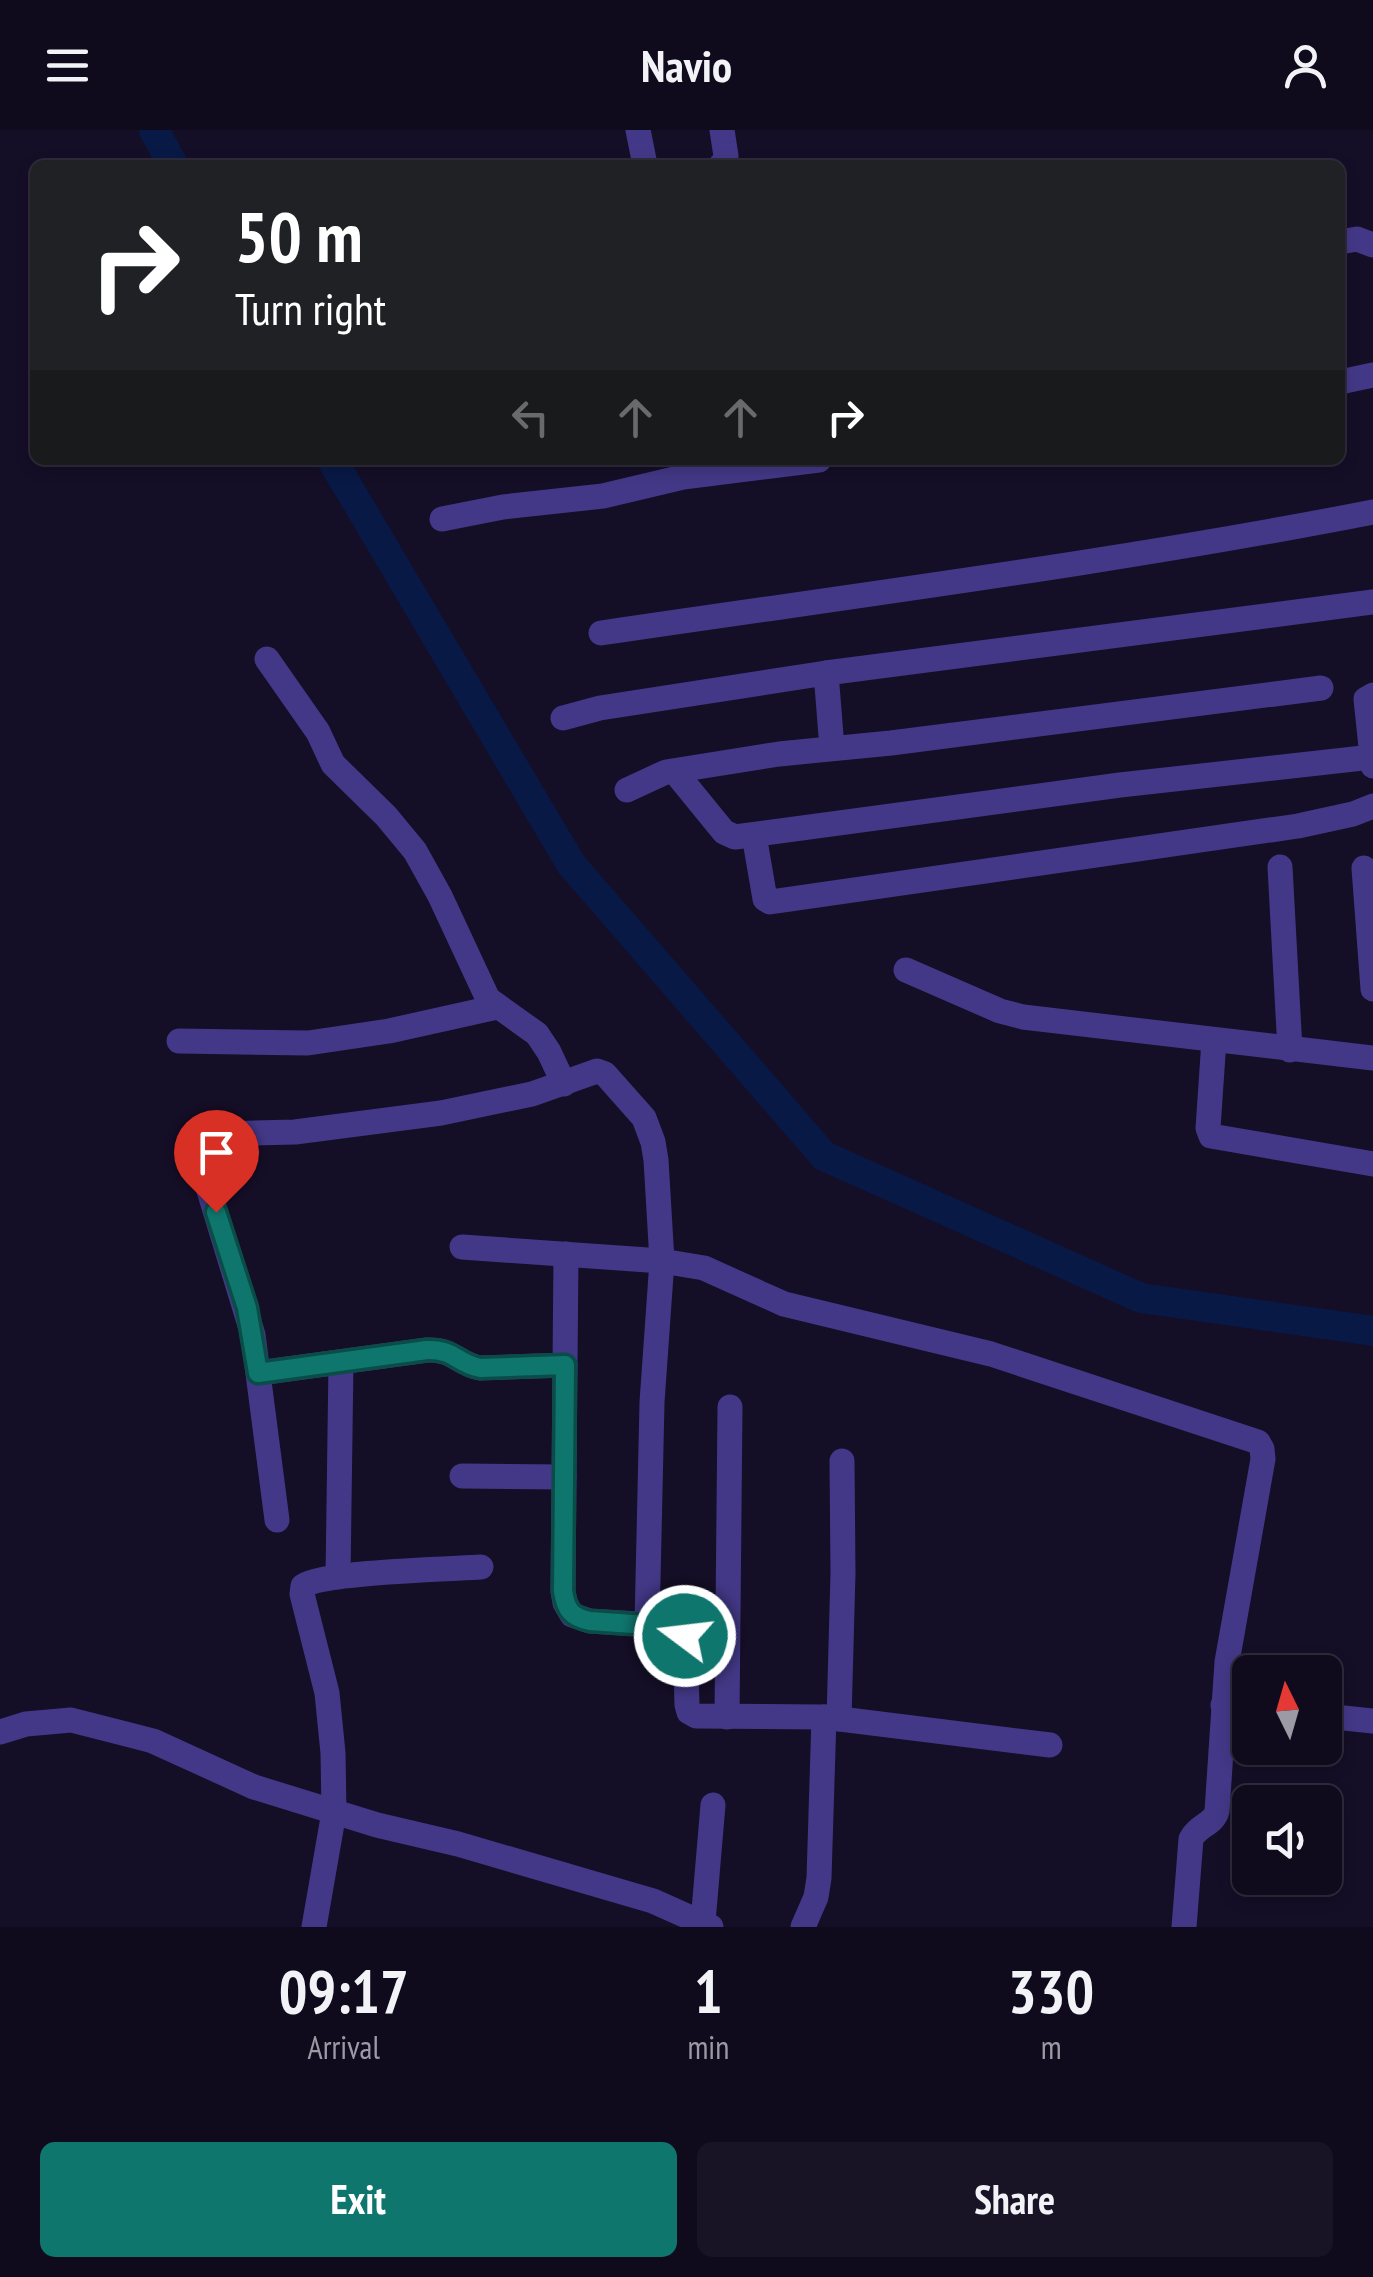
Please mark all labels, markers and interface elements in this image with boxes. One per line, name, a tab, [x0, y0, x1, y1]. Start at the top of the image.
text: Navio	[641, 36, 732, 94]
icon: menu	[40, 38, 95, 93]
icon: person	[1278, 38, 1333, 93]
text: 50 m	[235, 191, 363, 281]
icon: right	[70, 200, 200, 330]
text: Turn right	[235, 279, 386, 337]
icon: left	[503, 390, 558, 445]
icon: ahead	[608, 390, 663, 445]
icon: ahead	[713, 390, 768, 445]
icon: right	[818, 390, 873, 445]
pin	[174, 1110, 259, 1213]
icon: arrive	[189, 1125, 244, 1180]
position arrow	[633, 1584, 737, 1688]
north arrow	[1232, 1655, 1342, 1765]
map controls	[1232, 1655, 1342, 1895]
button: sound	[1232, 1785, 1342, 1895]
text: 09:17	[279, 1952, 409, 2030]
text: 1	[694, 1952, 723, 2030]
text: 330	[1008, 1952, 1094, 2030]
text: Arrival	[308, 2026, 380, 2068]
text: min	[687, 2026, 729, 2068]
text: m	[1041, 2026, 1062, 2068]
button: Exit	[40, 2142, 677, 2257]
button: Share	[697, 2142, 1333, 2257]

